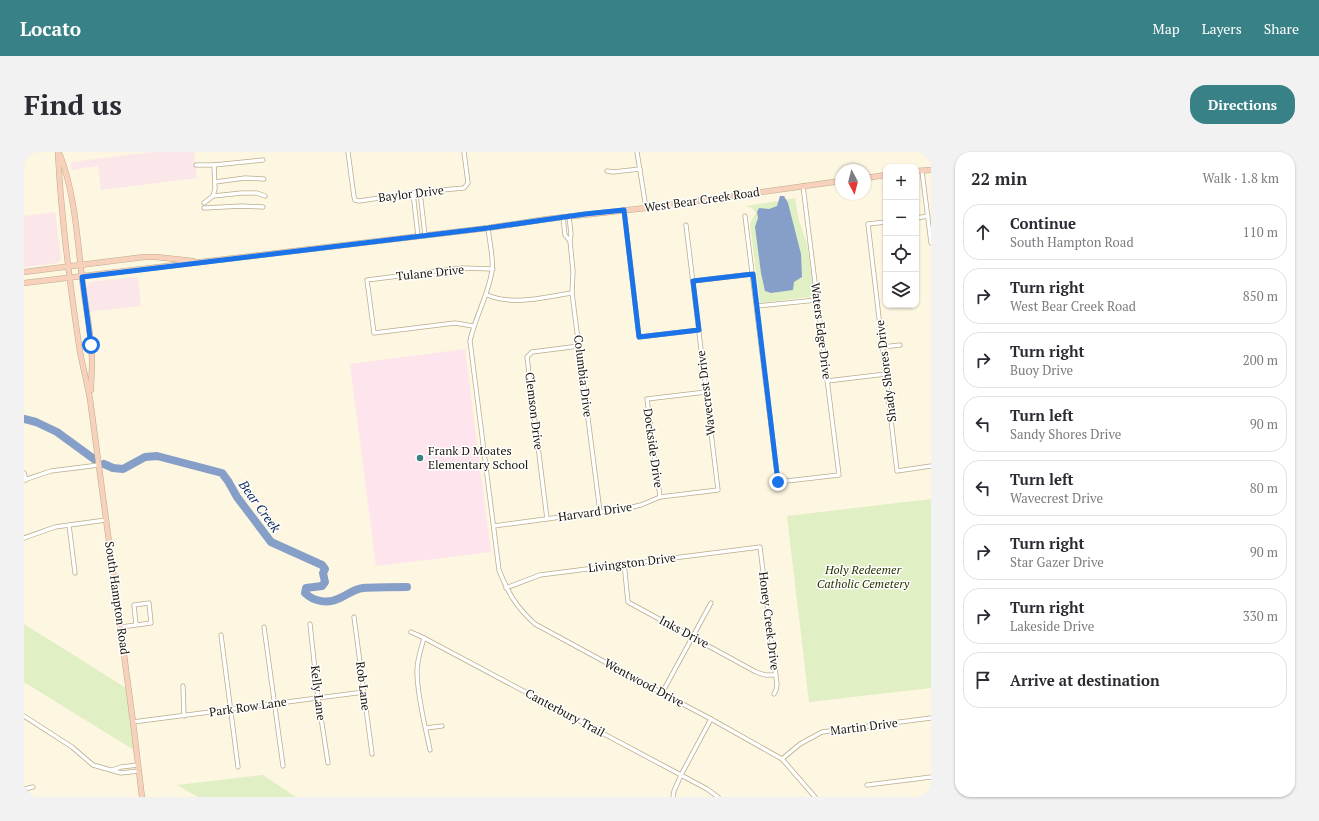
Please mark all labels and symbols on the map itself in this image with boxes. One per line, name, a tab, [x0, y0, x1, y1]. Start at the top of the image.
north arrow	[835, 164, 871, 200]
street label: Baylor Drive	[377, 182, 445, 205]
street label: West Bear Creek Road	[643, 184, 761, 215]
street label: Tulane Drive	[395, 261, 465, 284]
street label: Waters Edge Drive	[808, 282, 835, 380]
street label: Shady Shores Drive	[872, 319, 899, 423]
street label: Columbia Drive	[571, 334, 596, 418]
route start	[82, 336, 100, 354]
street label: Wavecrest Drive	[693, 350, 718, 437]
street label: Clemson Drive	[522, 371, 547, 451]
street label: Dockside Drive	[641, 407, 666, 489]
place label: Frank D Moates Elementary School	[428, 443, 529, 472]
marker: Frank D Moates Elementary School	[415, 453, 425, 463]
route end	[769, 473, 787, 491]
water label: Bear Creek	[234, 476, 285, 536]
street label: Harvard Drive	[557, 499, 633, 524]
street label: South Hampton Road	[102, 540, 133, 656]
street label: Livingston Drive	[587, 550, 677, 575]
park label: Holy Redeemer Catholic Cemetery	[817, 562, 910, 591]
street label: Honey Creek Drive	[756, 571, 783, 671]
street label: Inks Drive	[657, 612, 712, 651]
street label: Wentwood Drive	[602, 655, 687, 710]
street label: Rob Lane	[353, 661, 374, 711]
street label: Kelly Lane	[308, 665, 329, 721]
street label: Canterbury Trail	[523, 685, 608, 740]
street label: Park Row Lane	[208, 694, 288, 719]
street label: Martin Drive	[829, 715, 899, 738]

